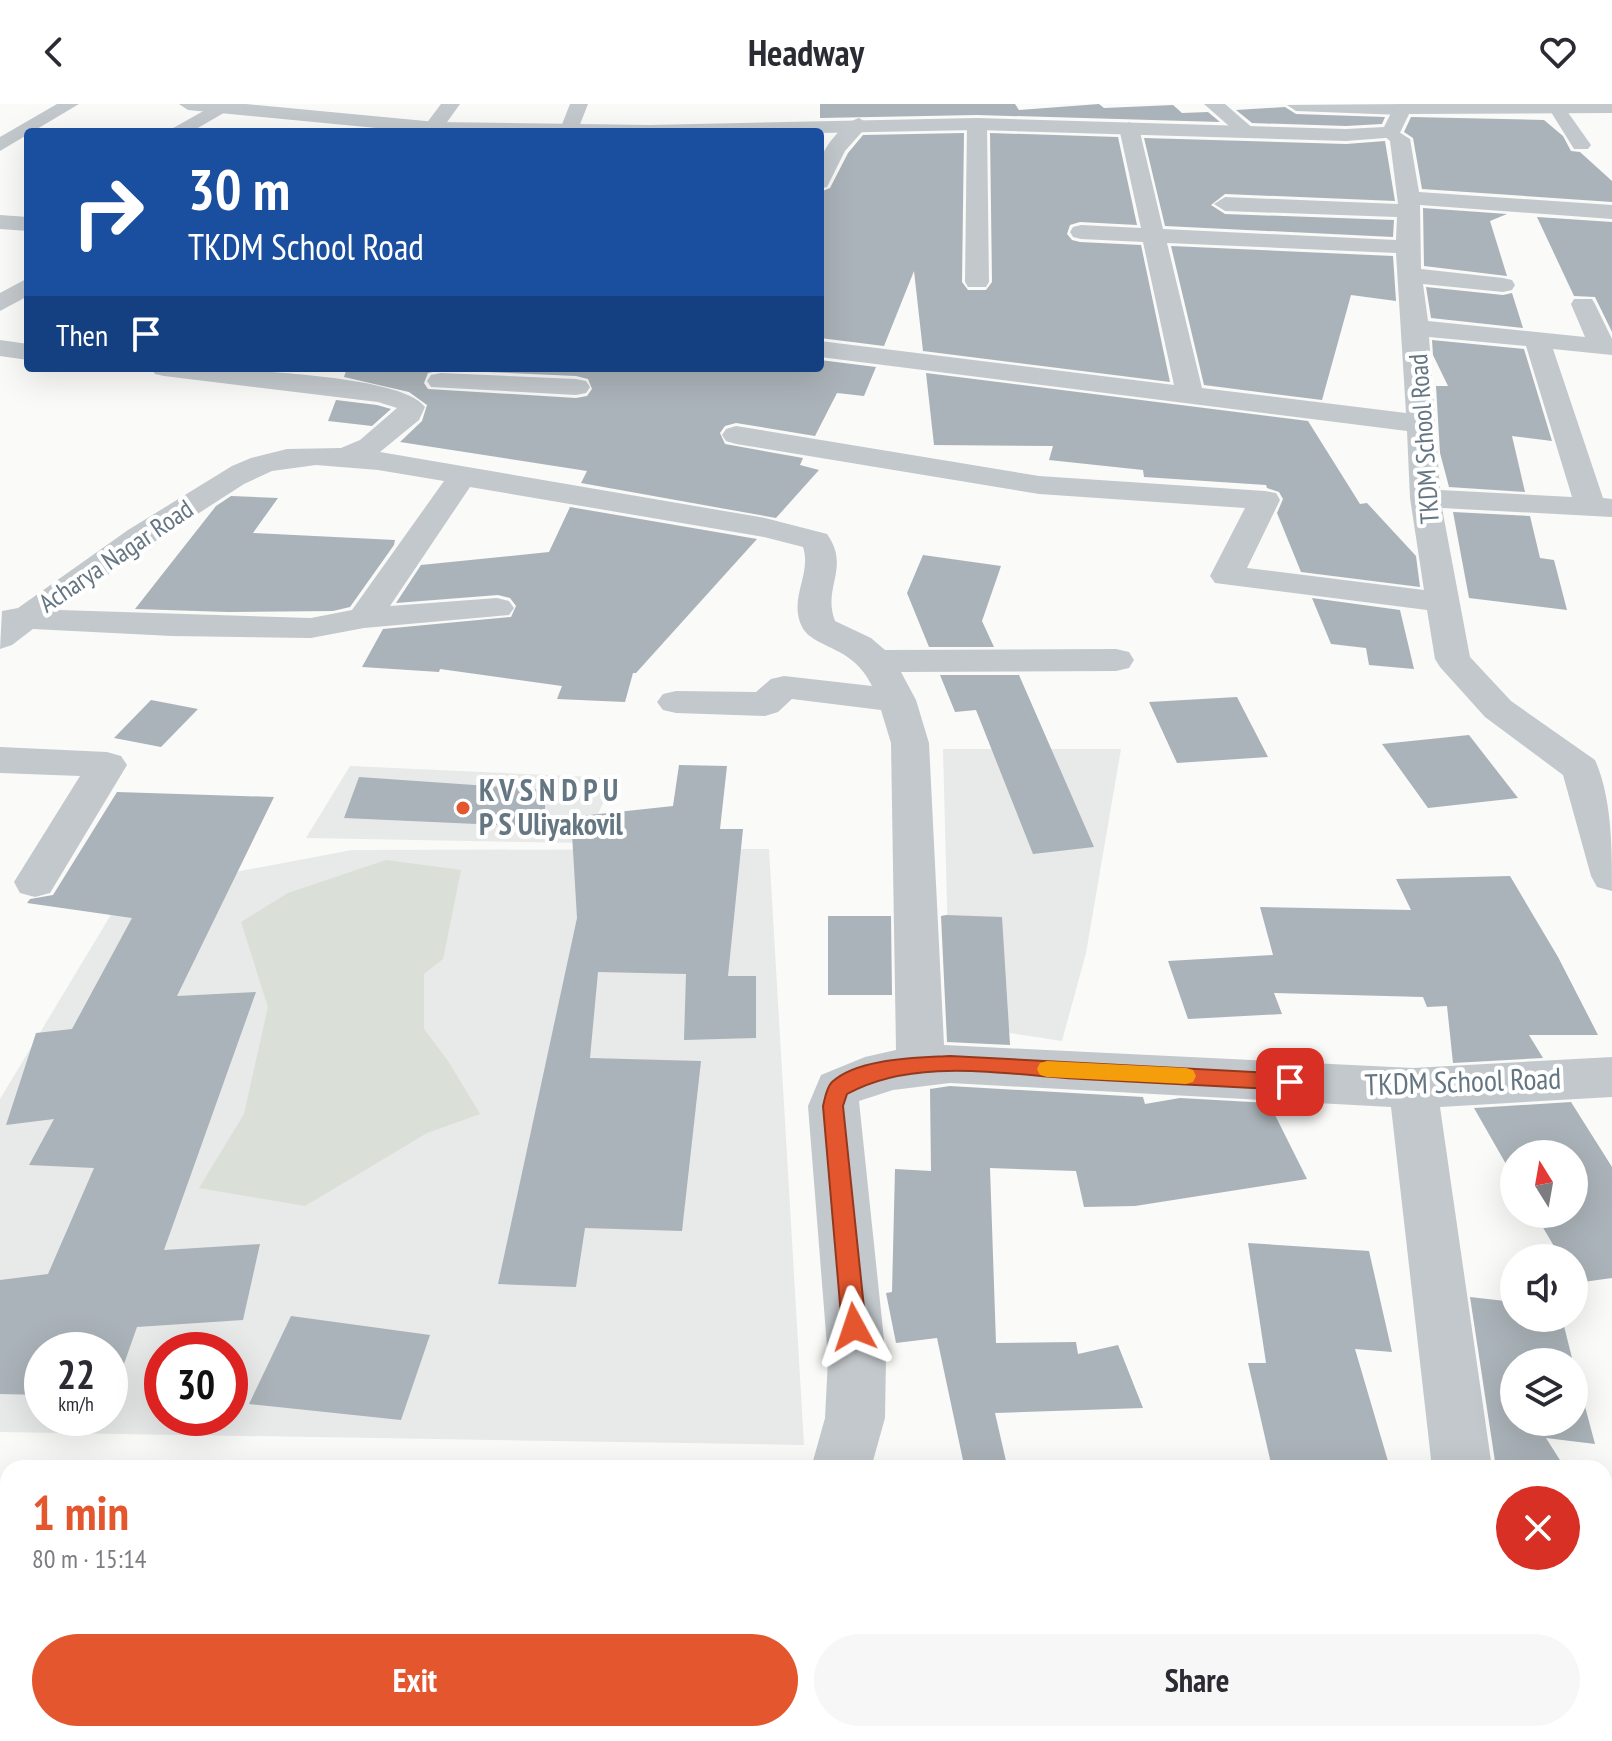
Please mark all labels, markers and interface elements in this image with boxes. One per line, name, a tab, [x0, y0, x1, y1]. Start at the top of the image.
text: Headway	[748, 29, 864, 76]
icon: back	[32, 30, 76, 74]
icon: heart	[1536, 30, 1580, 74]
text: 30 m	[188, 153, 290, 225]
icon: right	[56, 160, 160, 264]
text: TKDM School Road	[188, 223, 424, 270]
icon: arrive	[124, 312, 168, 356]
text: Then	[56, 315, 108, 354]
street label: TKDM School Road	[1401, 353, 1446, 525]
street label: Acharya Nagar Road	[32, 492, 199, 619]
place label: K V S N D P U P S Uliyakovil	[479, 770, 623, 843]
marker: K V S N D P U P S Uliyakovil	[454, 799, 472, 817]
pin	[1256, 1048, 1324, 1116]
street label: TKDM School Road	[1364, 1058, 1562, 1103]
icon: arrive	[1268, 1060, 1312, 1104]
north arrow	[1500, 1140, 1588, 1228]
map controls	[1500, 1140, 1588, 1436]
button: sound	[1500, 1244, 1588, 1332]
position arrow	[812, 1285, 896, 1369]
speed limit sign: 30	[144, 1332, 248, 1436]
text: 22	[57, 1348, 95, 1400]
button: layers	[1500, 1348, 1588, 1436]
text: km/h	[58, 1391, 94, 1417]
text: 1 min	[32, 1481, 129, 1543]
button: close	[1496, 1486, 1580, 1570]
text: 80 m · 15:14	[32, 1542, 147, 1575]
button: Exit	[32, 1634, 798, 1726]
button: Share	[814, 1634, 1580, 1726]

